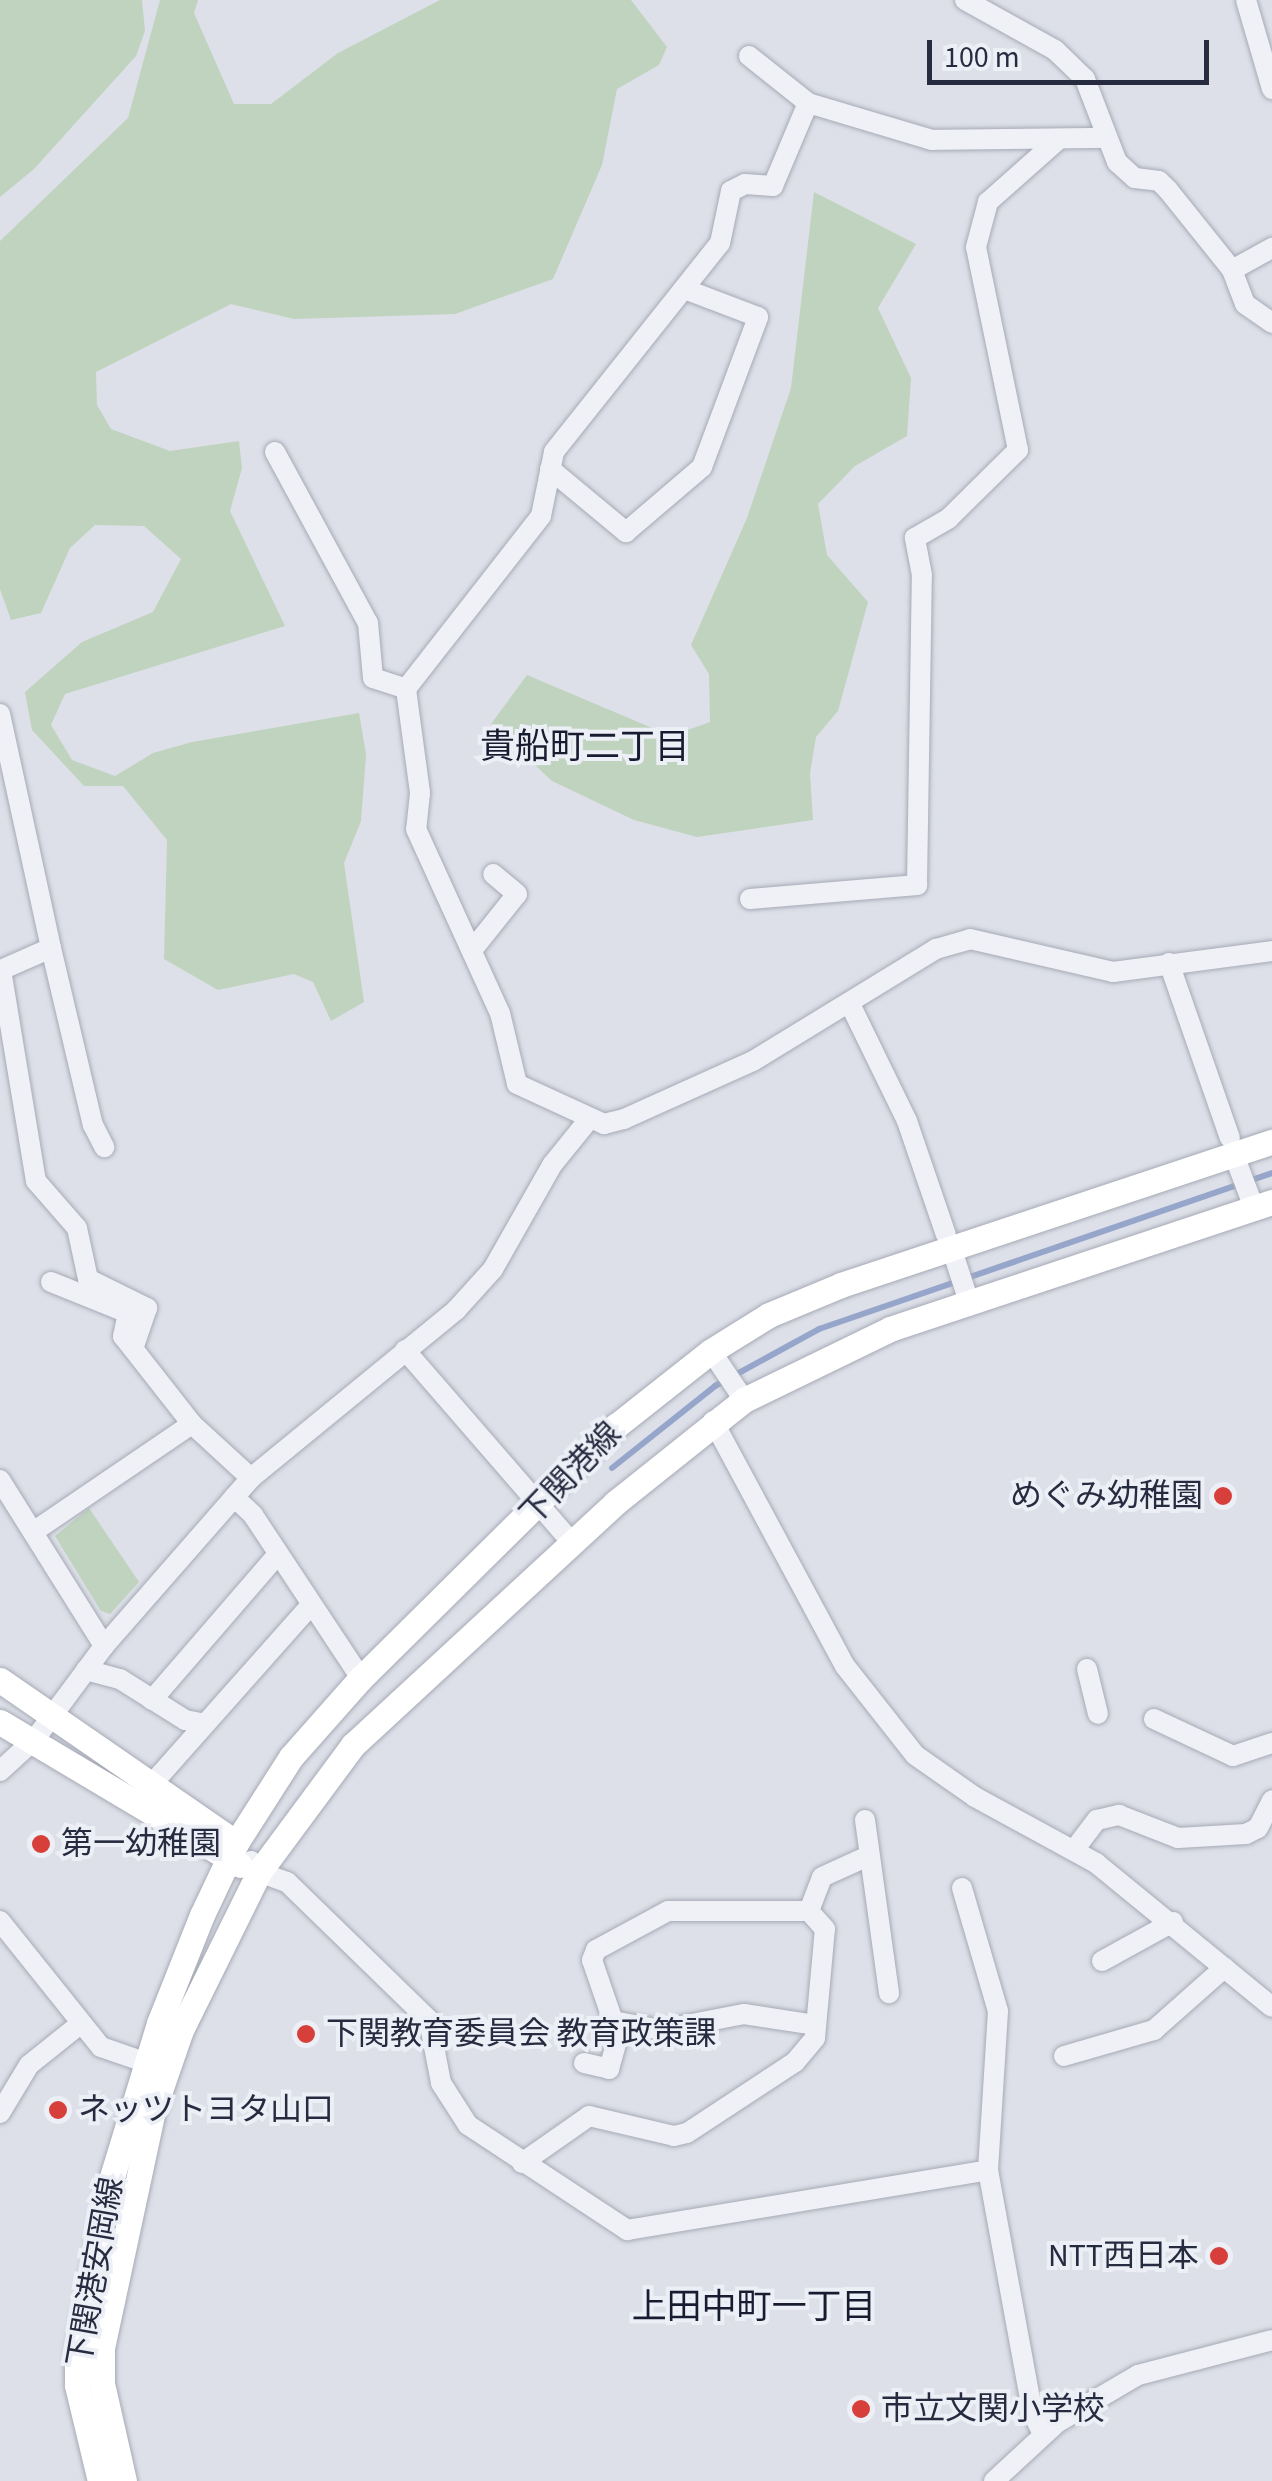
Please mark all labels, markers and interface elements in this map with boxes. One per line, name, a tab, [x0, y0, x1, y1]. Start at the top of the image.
scale bar	[932, 20, 1214, 82]
text: 100 m	[944, 36, 1020, 79]
district label: 貴船町二丁目	[480, 726, 690, 768]
street label: 下関港線	[513, 1415, 629, 1533]
place label: めぐみ幼稚園	[1011, 1477, 1203, 1515]
marker: めぐみ幼稚園	[1212, 1485, 1234, 1507]
place label: 第一幼稚園	[61, 1825, 221, 1863]
marker: 第一幼稚園	[30, 1833, 52, 1855]
place label: 下関教育委員会 教育政策課	[326, 2015, 716, 2053]
marker: 下関教育委員会 教育政策課	[295, 2023, 317, 2045]
place label: ネッツトヨタ山口	[78, 2091, 334, 2129]
marker: ネッツトヨタ山口	[47, 2099, 69, 2121]
street label: 下関港安岡線	[60, 2174, 132, 2370]
place label: NTT西日本	[1048, 2237, 1199, 2275]
marker: NTT西日本	[1208, 2245, 1230, 2267]
district label: 上田中町一丁目	[632, 2286, 876, 2328]
place label: 市立文関小学校	[881, 2390, 1105, 2428]
marker: 市立文関小学校	[850, 2398, 872, 2420]

